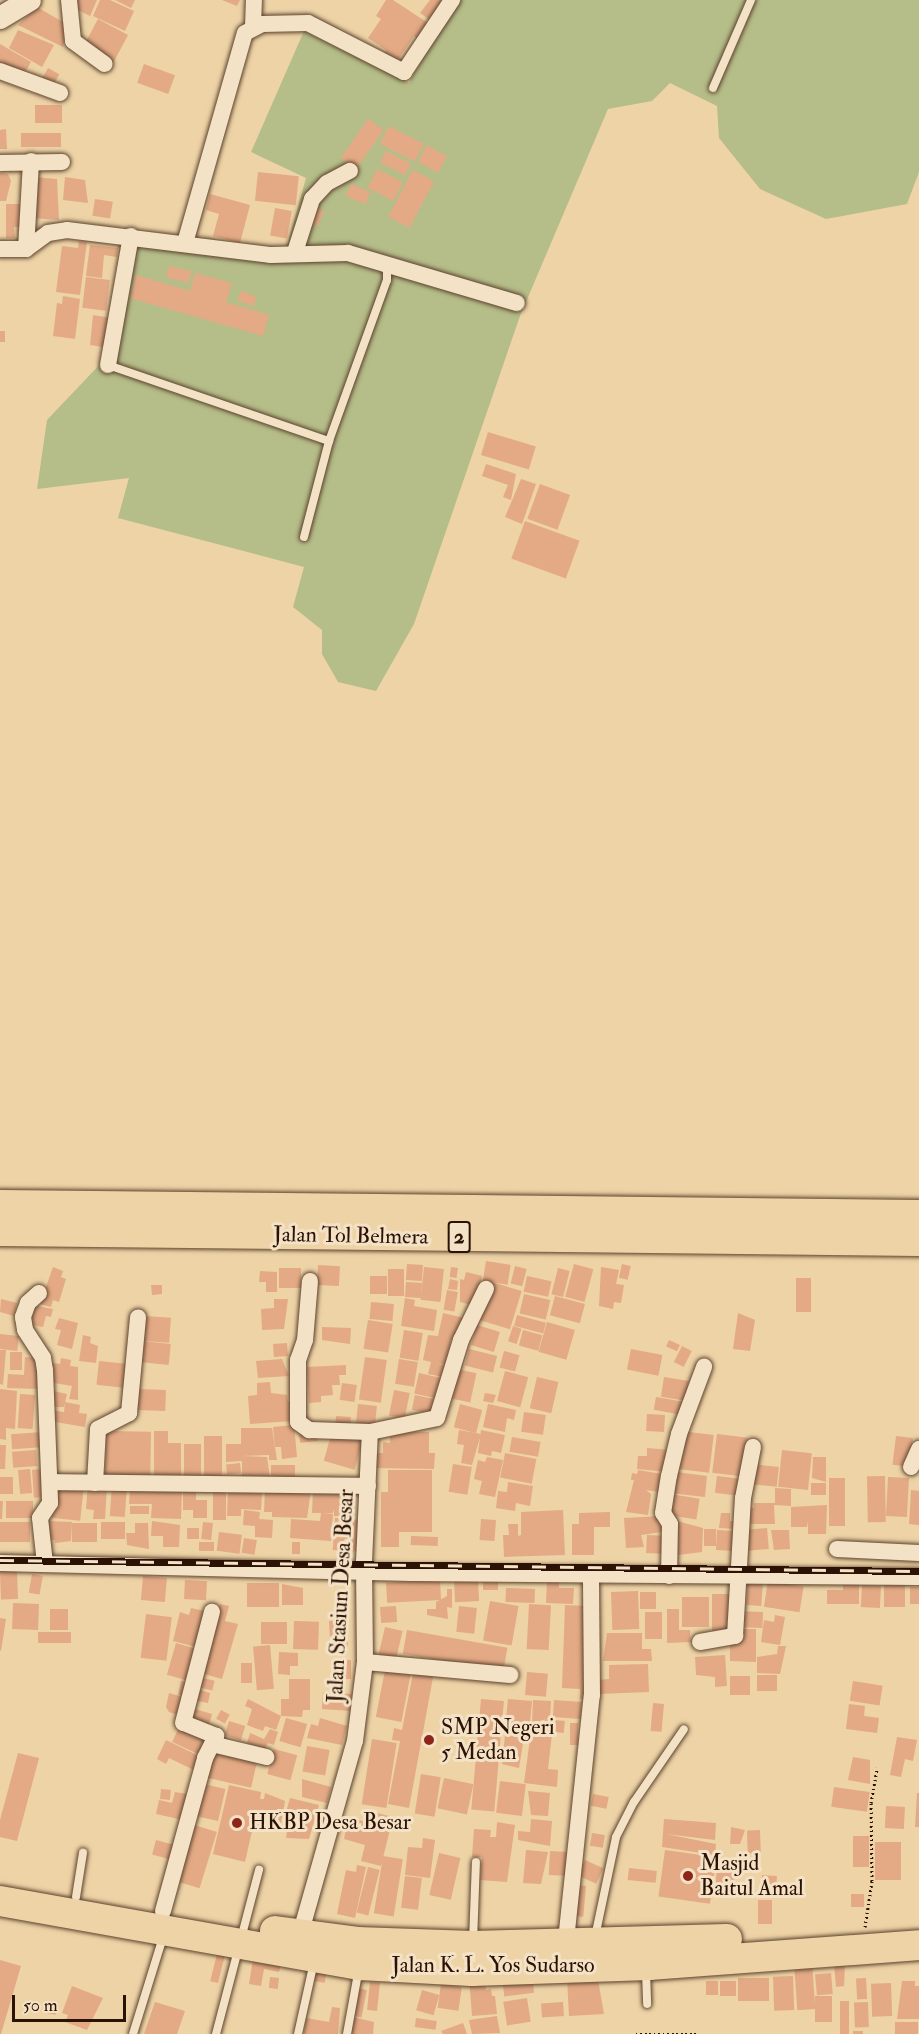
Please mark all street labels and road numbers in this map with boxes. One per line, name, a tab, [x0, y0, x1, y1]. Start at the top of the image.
road number: 2	[447, 1219, 471, 1255]
street label: Jalan Tol Belmera	[273, 1221, 429, 1251]
street label: Jalan Stasiun Desa Besar	[322, 1488, 360, 1704]
street label: Jalan K. L. Yos Sudarso	[391, 1953, 595, 1979]

